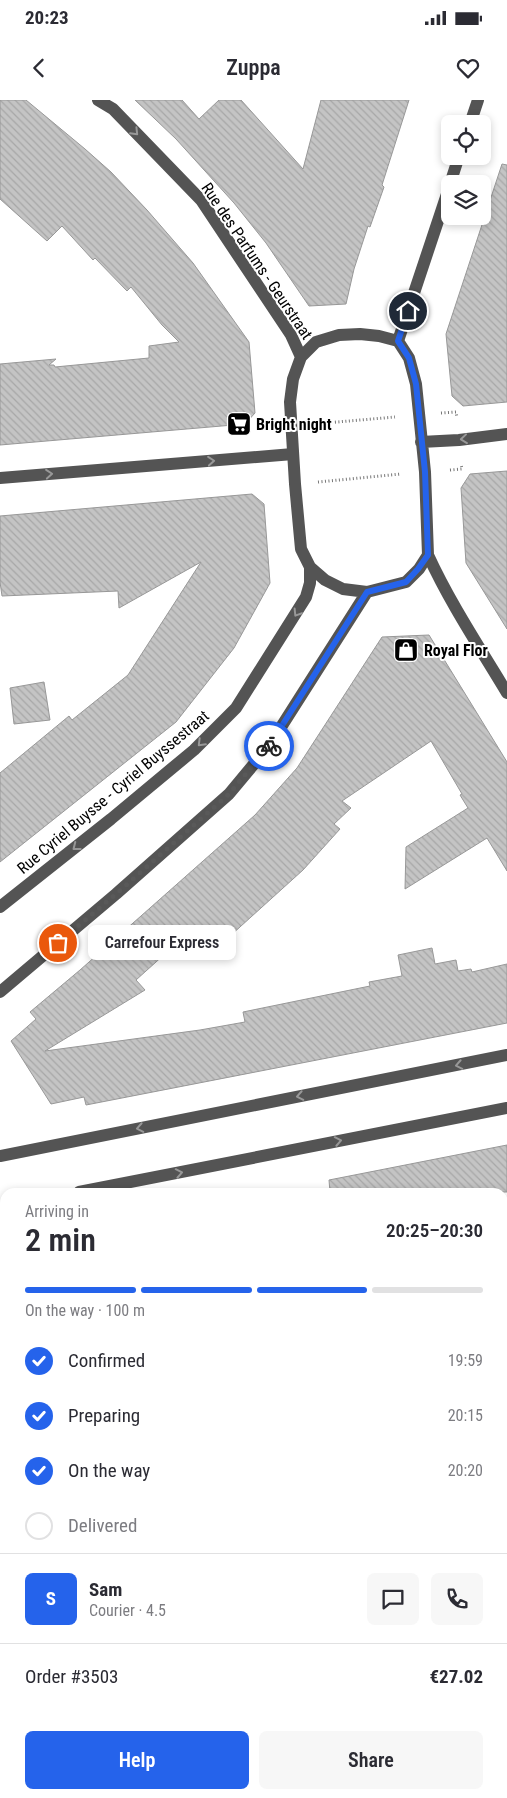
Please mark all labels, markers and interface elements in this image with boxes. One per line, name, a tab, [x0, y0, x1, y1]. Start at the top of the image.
text: 20:23	[25, 6, 69, 29]
icon: back	[25, 54, 53, 82]
icon: heart	[454, 54, 482, 82]
text: Zuppa	[226, 55, 281, 80]
map controls	[441, 115, 491, 225]
button: locate	[441, 115, 491, 165]
one-way arrow	[129, 126, 138, 135]
button: layers	[441, 175, 491, 225]
street label: Rue des Parfums - Geurstraat	[197, 179, 317, 343]
pin	[387, 290, 429, 332]
icon: home	[394, 297, 422, 325]
supermarket icon: Bright night	[226, 411, 252, 437]
place label: Bright night	[256, 415, 332, 434]
one-way arrow	[460, 433, 468, 444]
one-way arrow	[207, 456, 215, 467]
one-way arrow	[45, 469, 53, 480]
one-way arrow	[293, 607, 303, 616]
shop icon: Royal Flor	[393, 637, 419, 663]
place label: Royal Flor	[424, 641, 488, 660]
street label: Rue Cyriel Buysse - Cyriel Buyssestraat	[13, 706, 213, 878]
courier	[244, 721, 294, 771]
icon: bike	[255, 732, 283, 760]
one-way arrow	[198, 737, 207, 746]
one-way arrow	[73, 841, 82, 849]
pin	[37, 922, 79, 964]
callout: Carrefour Express	[88, 926, 236, 960]
icon: bag	[44, 929, 72, 957]
text: Carrefour Express	[105, 933, 219, 952]
one-way arrow	[455, 1059, 464, 1069]
one-way arrow	[295, 1091, 304, 1101]
one-way arrow	[136, 1122, 145, 1133]
one-way arrow	[334, 1137, 342, 1147]
one-way arrow	[174, 1168, 183, 1179]
text: Arriving in	[25, 1202, 89, 1221]
text: 20:25–20:30	[386, 1219, 483, 1242]
text: 2 min	[25, 1221, 96, 1259]
text: On the way · 100 m	[25, 1301, 145, 1320]
icon: check	[25, 1347, 53, 1375]
text: Confirmed	[68, 1349, 145, 1372]
text: 19:59	[448, 1351, 483, 1370]
icon: check	[25, 1402, 53, 1430]
text: Preparing	[68, 1404, 140, 1427]
text: 20:15	[448, 1406, 483, 1425]
icon: check	[25, 1457, 53, 1485]
text: On the way	[68, 1459, 150, 1482]
text: 20:20	[448, 1461, 483, 1480]
text: Delivered	[68, 1514, 137, 1537]
button: chat	[367, 1573, 419, 1625]
button: phone	[431, 1573, 483, 1625]
text: Sam	[89, 1578, 122, 1601]
text: S	[46, 1587, 56, 1610]
text: Courier · 4.5	[89, 1601, 166, 1620]
text: Order #3503	[25, 1665, 118, 1688]
text: €27.02	[429, 1665, 483, 1688]
button: Help	[25, 1731, 249, 1789]
button: Share	[259, 1731, 483, 1789]

